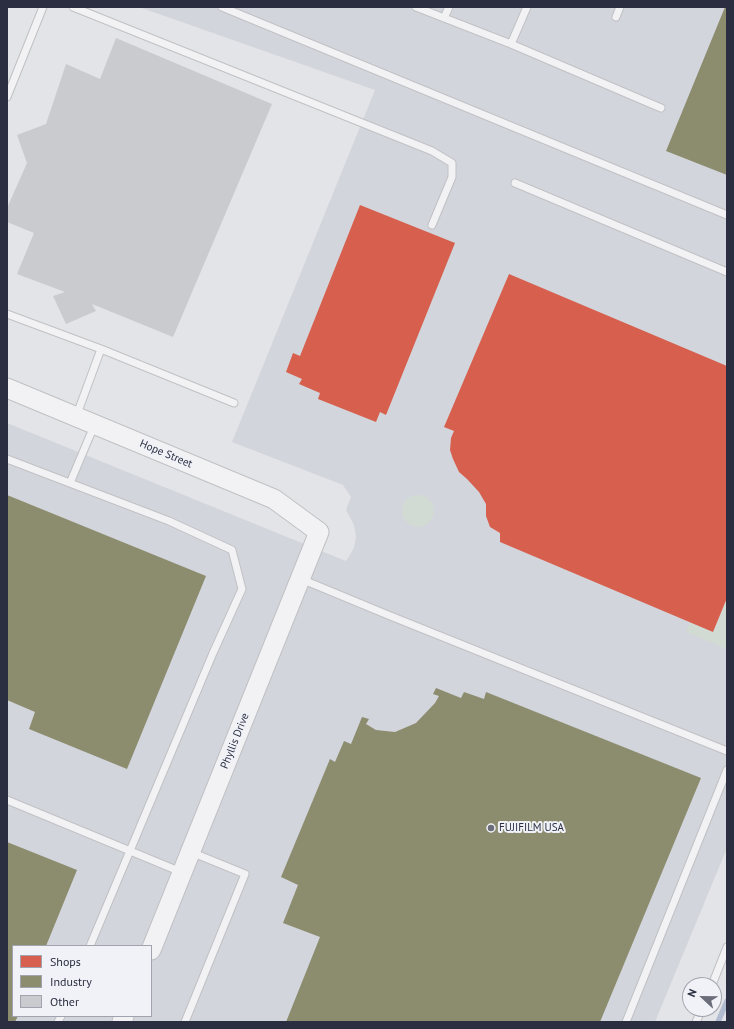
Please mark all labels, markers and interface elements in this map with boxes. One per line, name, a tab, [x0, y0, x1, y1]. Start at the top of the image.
street label: Hope Street	[138, 437, 194, 471]
street label: Phyllis Drive	[218, 711, 252, 771]
place label: FUJIFILM USA	[499, 821, 564, 835]
marker: FUJIFILM USA	[486, 823, 496, 833]
legend	[12, 945, 152, 1017]
text: Shops	[50, 954, 81, 969]
text: Industry	[50, 974, 92, 989]
north arrow	[682, 977, 722, 1017]
text: N	[684, 987, 700, 999]
text: Other	[50, 994, 79, 1009]

